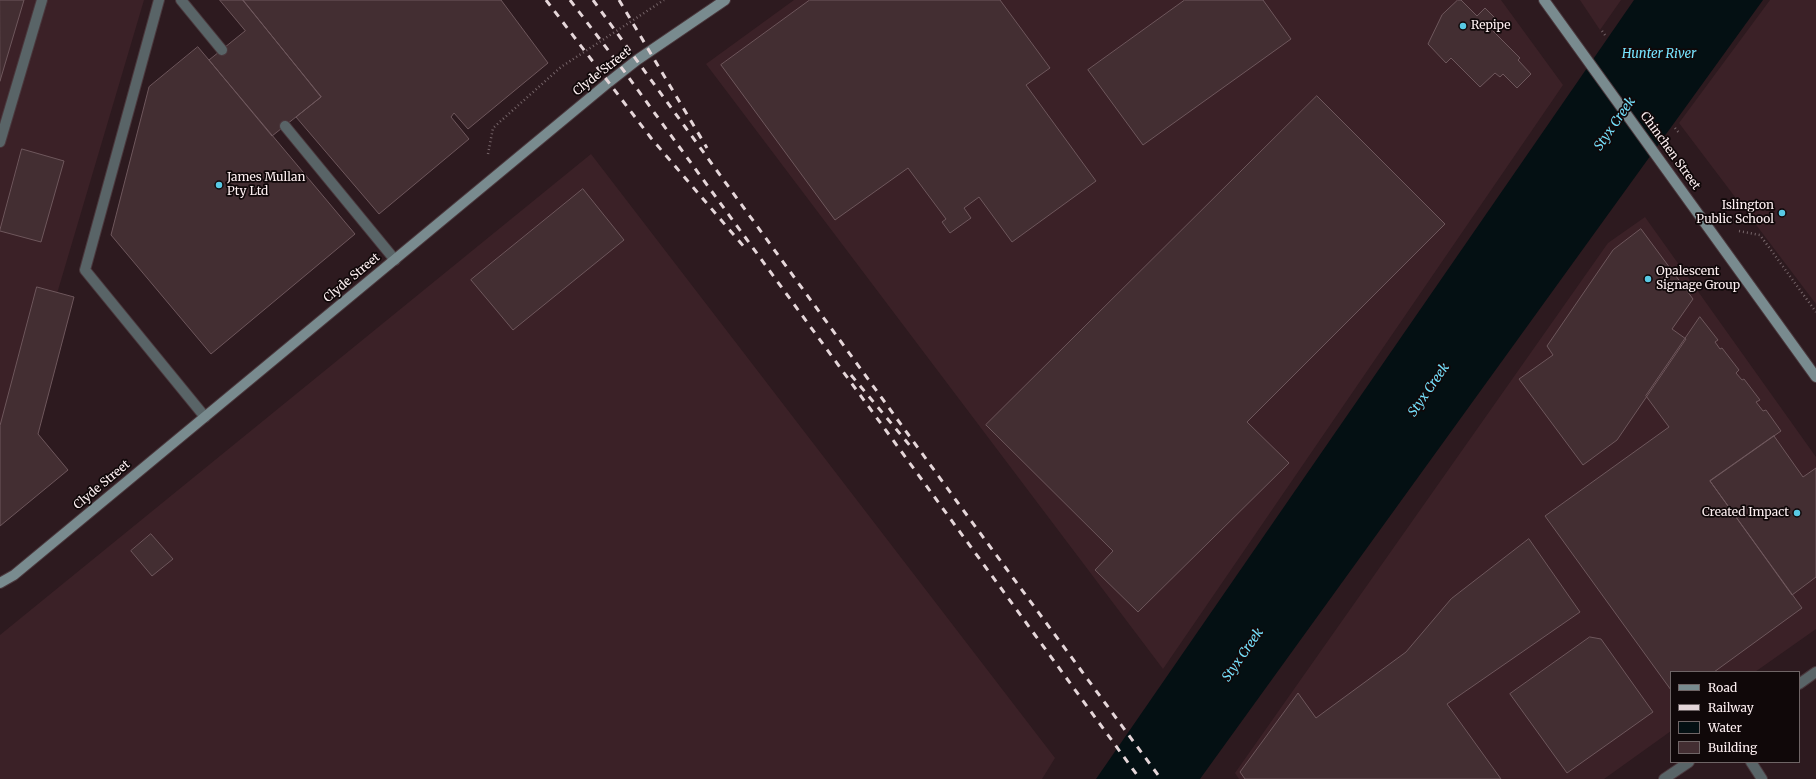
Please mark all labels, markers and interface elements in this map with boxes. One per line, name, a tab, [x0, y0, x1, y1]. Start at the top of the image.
place label: Repipe	[1471, 19, 1511, 33]
marker: Repipe	[1458, 21, 1468, 31]
street label: Clyde Street	[570, 45, 634, 99]
water label: Hunter River	[1622, 46, 1696, 62]
water label: Styx Creek	[1591, 94, 1639, 154]
street label: Chinchen Street	[1637, 109, 1703, 193]
place label: James Mullan Pty Ltd	[227, 171, 305, 199]
marker: James Mullan Pty Ltd	[214, 180, 224, 190]
place label: Islington Public School	[1696, 199, 1774, 227]
marker: Islington Public School	[1777, 208, 1787, 218]
street label: Clyde Street	[321, 250, 383, 306]
place label: Opalescent Signage Group	[1656, 265, 1740, 293]
marker: Opalescent Signage Group	[1643, 274, 1653, 284]
water label: Styx Creek	[1405, 360, 1453, 420]
street label: Clyde Street	[71, 457, 133, 513]
place label: Created Impact	[1702, 506, 1789, 520]
marker: Created Impact	[1792, 508, 1802, 518]
water label: Styx Creek	[1219, 625, 1267, 685]
legend	[1670, 671, 1800, 763]
text: Road	[1708, 680, 1737, 695]
text: Railway	[1708, 700, 1754, 715]
text: Water	[1708, 720, 1742, 735]
text: Building	[1708, 740, 1757, 755]

